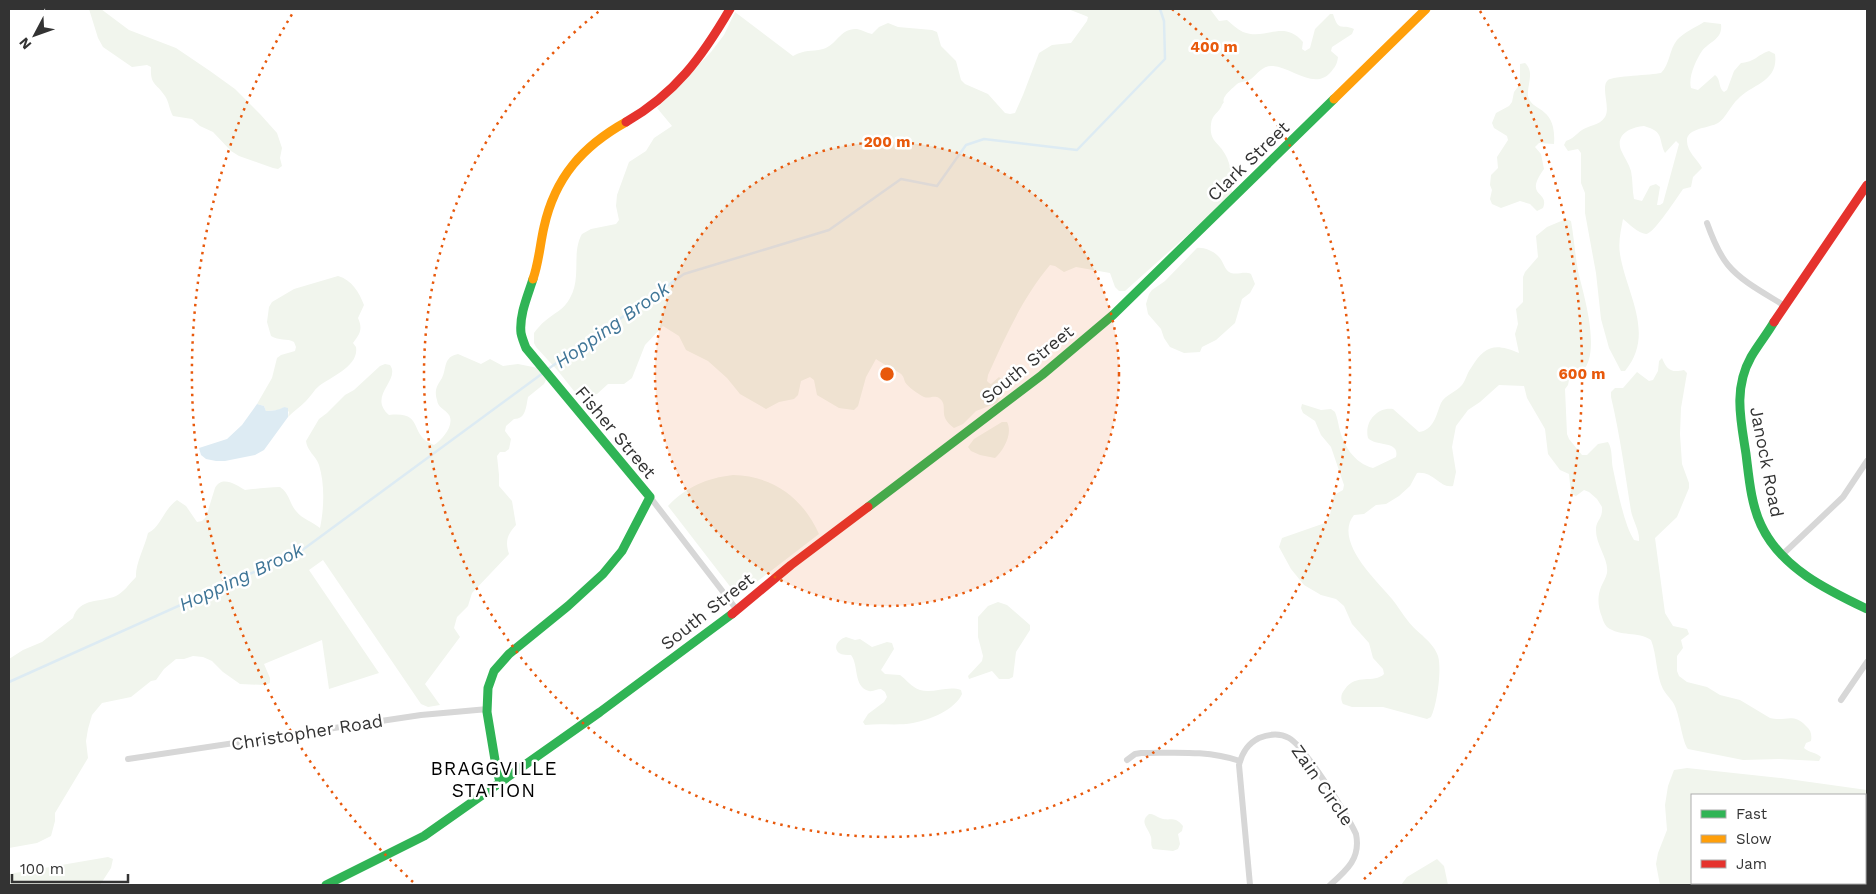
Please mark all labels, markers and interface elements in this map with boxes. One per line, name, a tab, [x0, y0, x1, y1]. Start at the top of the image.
north arrow	[10, 10, 60, 60]
text: N	[16, 34, 35, 53]
text: 400 m	[1190, 38, 1238, 56]
street label: Clark Street	[1203, 116, 1294, 205]
text: 200 m	[864, 133, 910, 151]
water label: Hopping Brook	[550, 277, 674, 373]
street label: South Street	[977, 320, 1078, 408]
centre of rings	[878, 365, 896, 383]
text: 600 m	[1559, 365, 1605, 383]
street label: Fisher Street	[571, 382, 661, 483]
street label: Janock Road	[1746, 405, 1788, 519]
water label: Hopping Brook	[175, 538, 308, 616]
street label: South Street	[656, 568, 758, 654]
street label: Christopher Road	[230, 710, 384, 754]
street label: Zain Circle	[1288, 741, 1358, 829]
district label: BRAGGVILLE STATION	[430, 757, 558, 802]
legend	[1691, 794, 1866, 884]
text: Fast	[1736, 805, 1768, 823]
text: Slow	[1736, 830, 1772, 848]
scale bar	[12, 852, 129, 884]
text: Jam	[1736, 855, 1767, 873]
text: 100 m	[20, 860, 64, 878]

